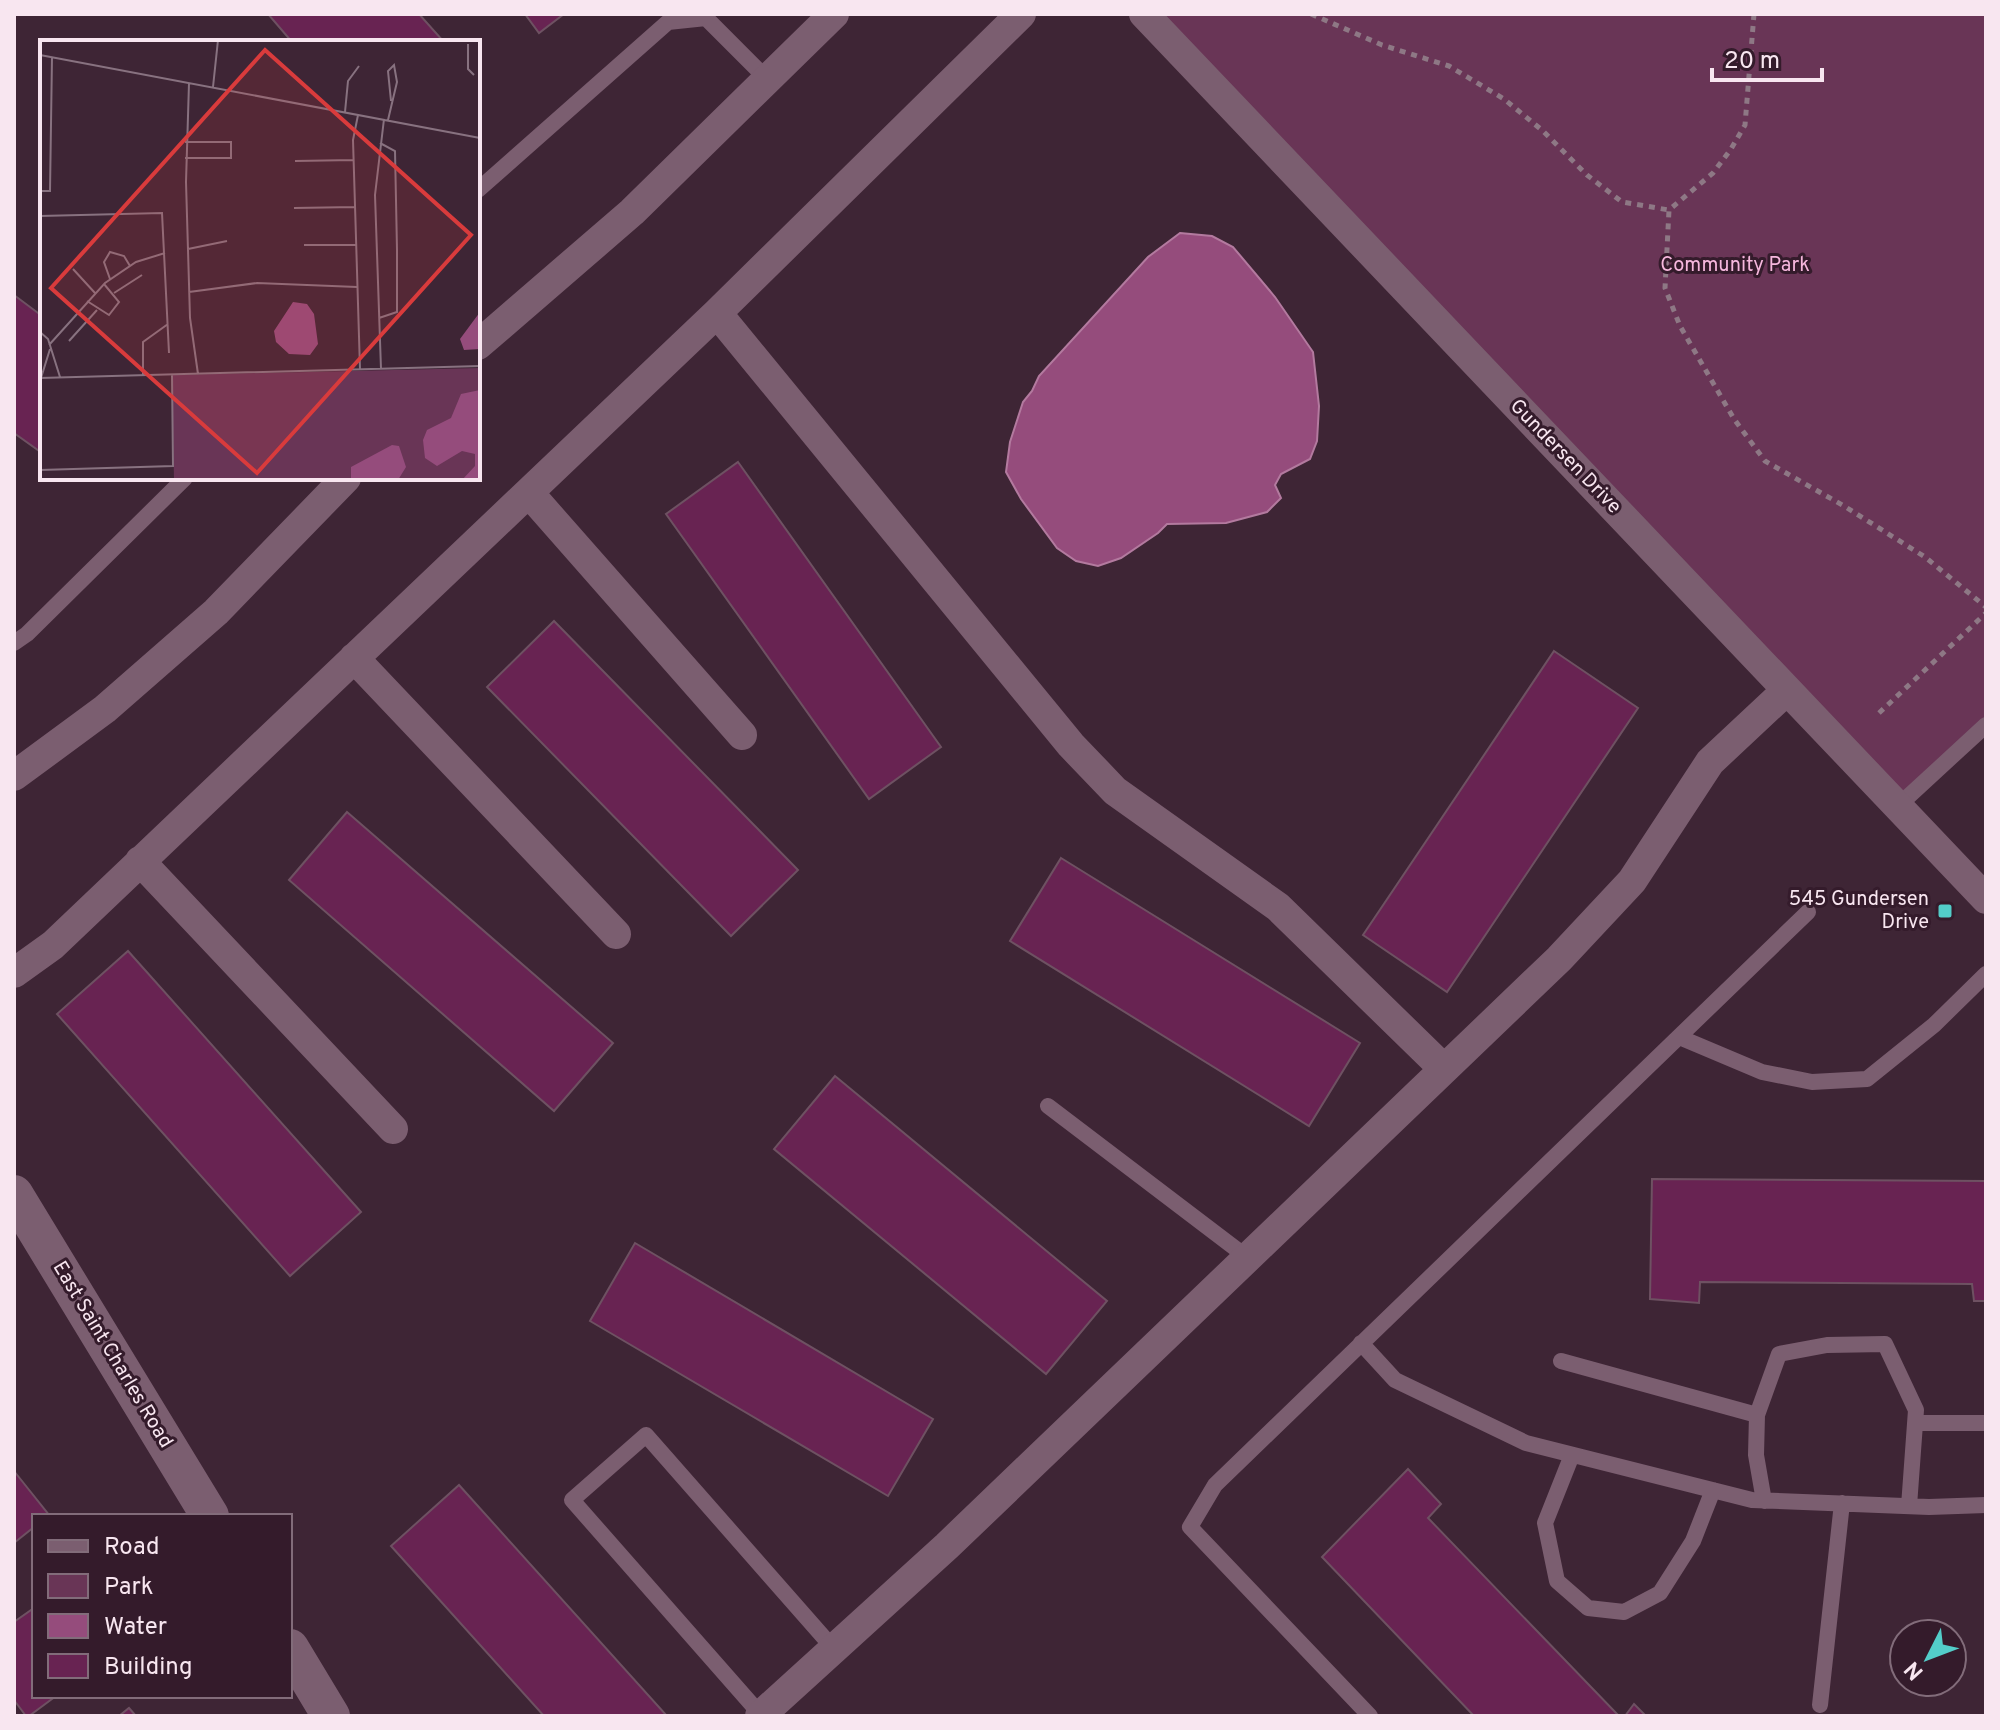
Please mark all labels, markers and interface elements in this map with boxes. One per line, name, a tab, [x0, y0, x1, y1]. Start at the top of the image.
scale bar	[1712, 32, 1822, 82]
inset map	[40, 40, 480, 480]
text: 20 m	[1724, 47, 1780, 77]
park label: Community Park	[1660, 253, 1810, 279]
street label: Gundersen Drive	[1504, 394, 1626, 520]
place label: 545 Gundersen Drive	[1789, 887, 1929, 936]
marker: 545 Gundersen Drive	[1936, 902, 1954, 920]
street label: East Saint Charles Road	[46, 1257, 178, 1453]
legend	[32, 1514, 292, 1698]
text: Road	[104, 1533, 160, 1563]
text: Park	[104, 1573, 154, 1603]
text: Water	[104, 1613, 167, 1643]
north arrow	[1888, 1618, 1968, 1698]
text: Building	[104, 1653, 193, 1683]
text: N	[1900, 1655, 1930, 1685]

